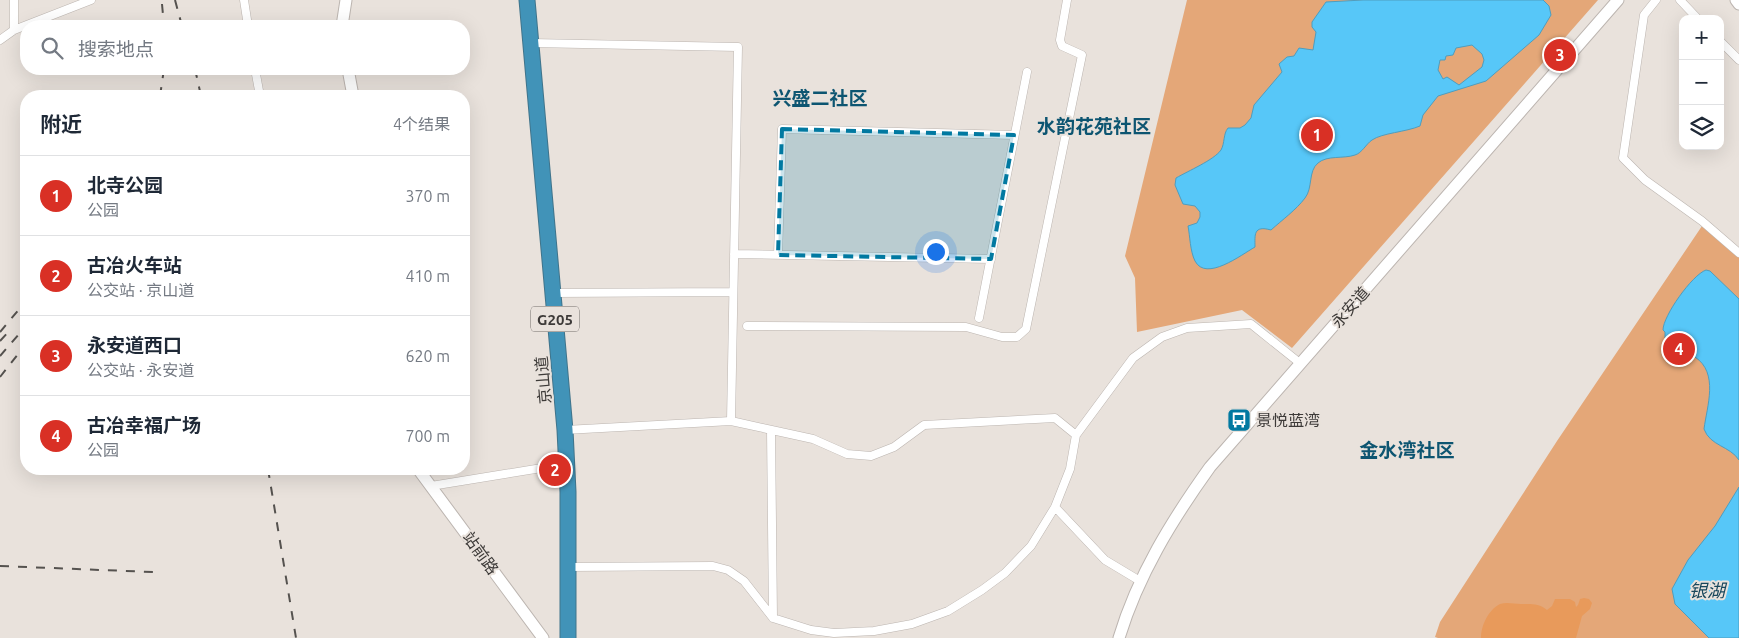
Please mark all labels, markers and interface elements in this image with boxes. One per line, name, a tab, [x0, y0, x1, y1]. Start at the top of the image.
map controls	[1679, 15, 1724, 150]
button: +	[1679, 15, 1724, 60]
search box	[20, 20, 470, 75]
icon: search	[38, 34, 66, 62]
pin: 3	[1544, 36, 1576, 74]
text: 搜索地点	[78, 38, 154, 60]
button: −	[1679, 60, 1724, 105]
district label: 兴盛二社区	[772, 87, 868, 109]
button: layers	[1679, 105, 1724, 150]
text: 附近	[40, 112, 82, 136]
text: 4个结果	[393, 115, 450, 133]
district label: 水韵花苑社区	[1037, 115, 1151, 137]
pin: 1	[1301, 116, 1333, 154]
text: 北寺公园	[87, 174, 163, 196]
text: 1	[51, 187, 61, 205]
text: 370 m	[405, 187, 450, 205]
text: 公园	[87, 201, 119, 219]
your location	[923, 239, 949, 265]
text: 古冶火车站	[87, 254, 182, 276]
text: 2	[51, 267, 61, 285]
text: 410 m	[405, 267, 450, 285]
text: 公交站 · 京山道	[87, 281, 194, 299]
street label: 永安道	[1327, 283, 1373, 331]
road number: G205	[531, 306, 579, 332]
pin: 4	[1663, 330, 1695, 368]
text: 永安道西口	[87, 334, 182, 356]
text: 3	[51, 347, 61, 365]
text: 620 m	[405, 347, 450, 365]
street label: 京山道	[532, 355, 554, 405]
text: 公交站 · 永安道	[87, 361, 194, 379]
bus stop icon: 景悦蓝湾	[1226, 407, 1252, 433]
place label: 景悦蓝湾	[1256, 411, 1320, 429]
text: 古冶幸福广场	[87, 414, 201, 436]
text: 4	[51, 427, 61, 445]
text: 700 m	[405, 427, 450, 445]
district label: 金水湾社区	[1359, 439, 1455, 461]
text: 公园	[87, 441, 119, 459]
pin: 2	[539, 451, 571, 489]
street label: 站前路	[460, 528, 502, 578]
water label: 银湖	[1689, 580, 1728, 600]

